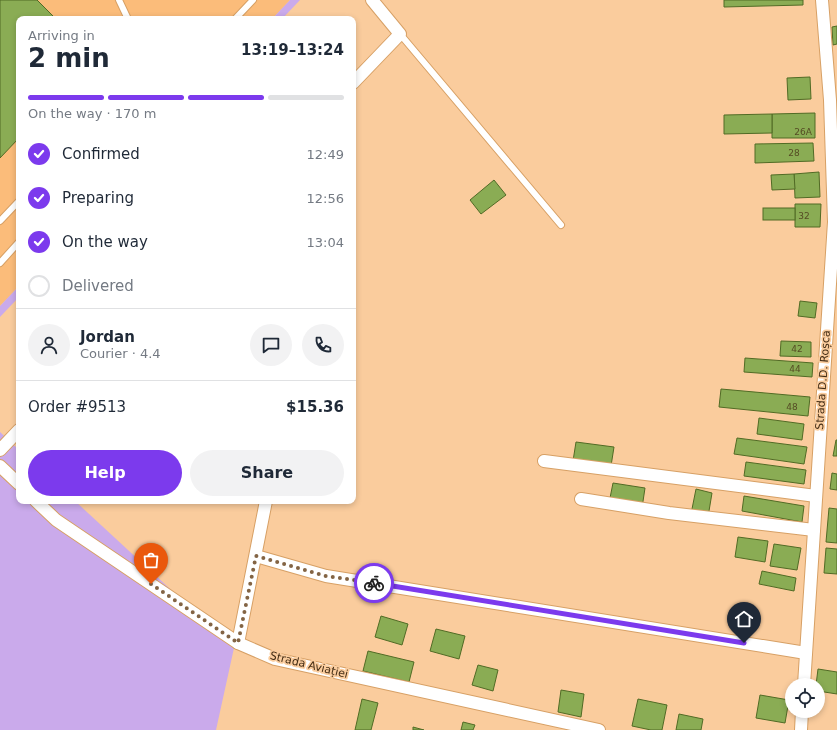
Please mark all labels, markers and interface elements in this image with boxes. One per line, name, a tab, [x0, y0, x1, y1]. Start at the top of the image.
text: Arriving in	[28, 28, 95, 43]
text: 13:19–13:24	[241, 41, 344, 59]
text: 2 min	[28, 43, 110, 73]
text: On the way · 170 m	[28, 106, 156, 121]
house number: 26A	[794, 127, 813, 137]
icon: check	[28, 143, 50, 165]
text: Confirmed	[62, 145, 140, 163]
text: 12:49	[307, 147, 344, 162]
house number: 28	[788, 148, 800, 158]
icon: check	[28, 187, 50, 209]
text: Preparing	[62, 189, 134, 207]
text: 12:56	[307, 191, 344, 206]
house number: 32	[798, 211, 810, 221]
icon: check	[28, 231, 50, 253]
text: On the way	[62, 233, 148, 251]
text: 13:04	[307, 235, 344, 250]
text: Delivered	[62, 277, 134, 295]
button: person	[28, 324, 70, 366]
button: chat	[250, 324, 292, 366]
button: phone	[302, 324, 344, 366]
text: Jordan	[80, 328, 135, 346]
street label: Strada D.D. Roșca	[813, 330, 833, 430]
house number: 42	[791, 344, 803, 354]
text: Courier · 4.4	[80, 346, 161, 361]
house number: 44	[789, 364, 801, 374]
text: Order #9513	[28, 398, 126, 416]
text: $15.36	[286, 398, 344, 416]
house number: 48	[786, 402, 798, 412]
button: Help	[28, 450, 182, 496]
button: Share	[190, 450, 344, 496]
pin	[134, 543, 168, 584]
icon: bag	[140, 549, 162, 571]
courier	[354, 563, 394, 603]
icon: bike	[363, 572, 385, 594]
pin	[727, 602, 761, 643]
icon: home	[733, 608, 755, 630]
street label: Strada Aviației	[269, 649, 349, 681]
map controls	[785, 678, 825, 718]
button: locate	[785, 678, 825, 718]

